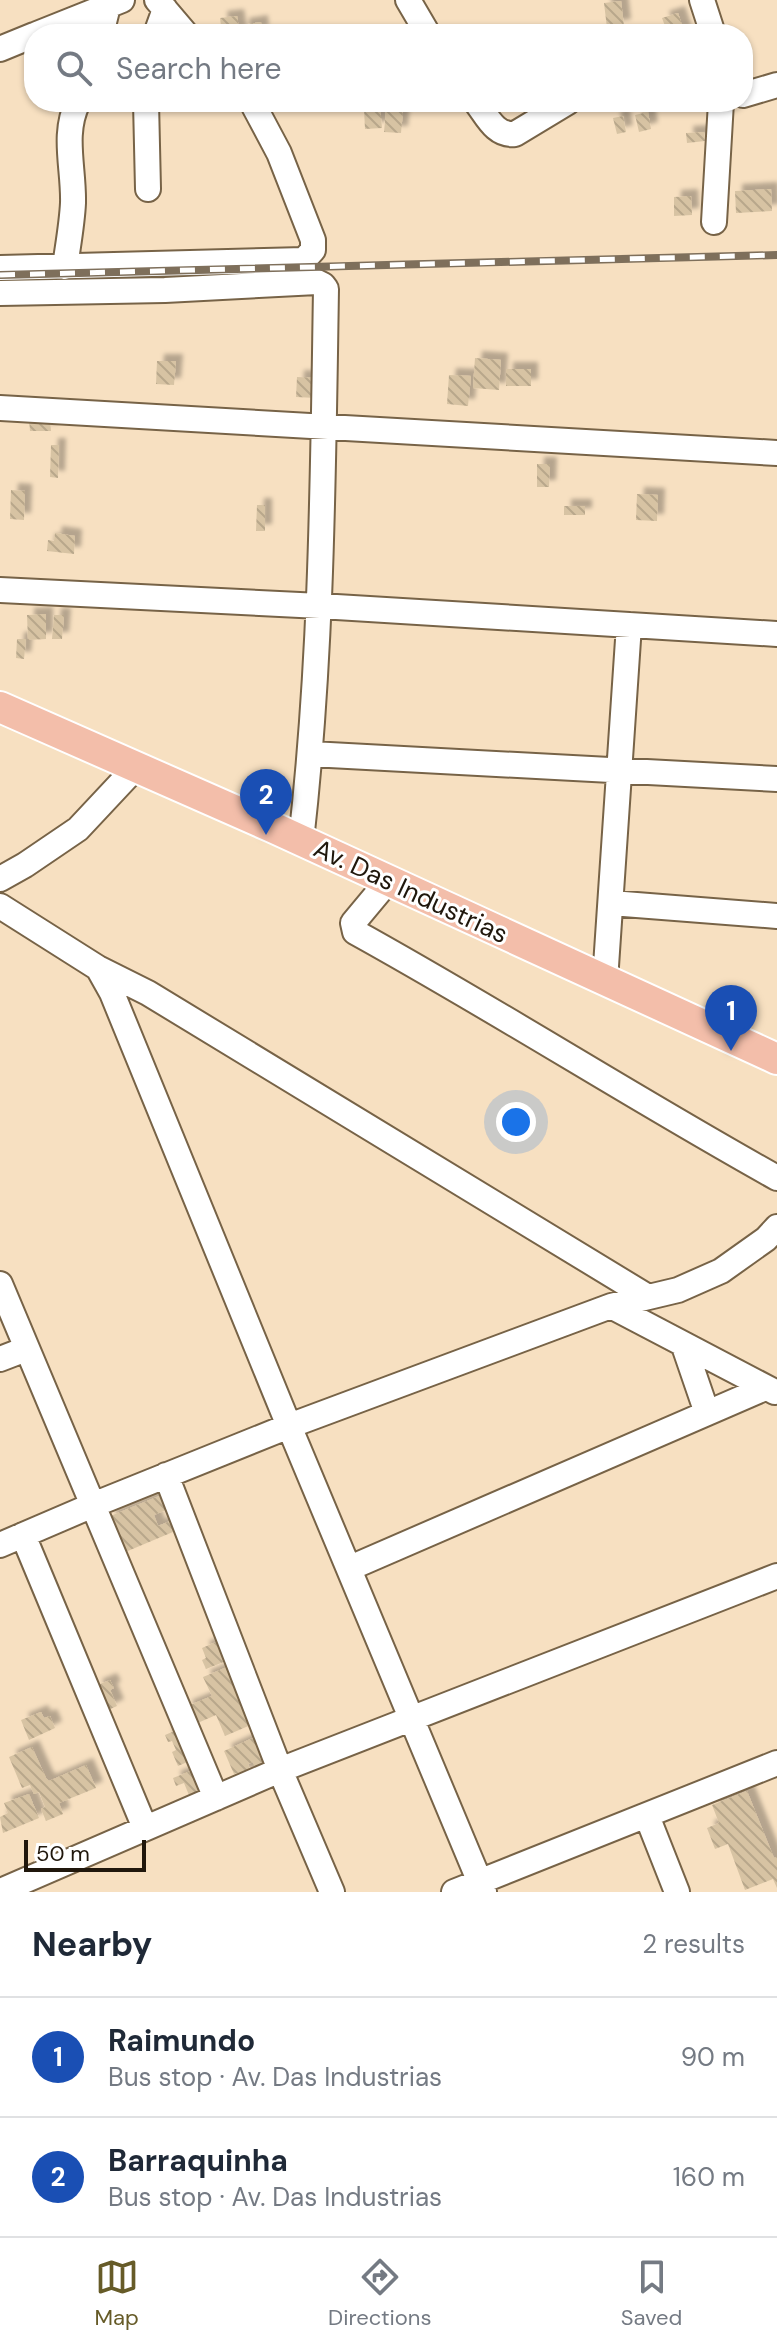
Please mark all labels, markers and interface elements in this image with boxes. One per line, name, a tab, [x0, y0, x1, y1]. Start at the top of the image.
search box	[24, 24, 753, 112]
icon: search	[52, 46, 96, 90]
text: Search here	[116, 49, 282, 88]
pin: 2	[240, 769, 292, 835]
street label: Av. Das Industrias	[308, 831, 514, 951]
pin: 1	[705, 985, 757, 1051]
your location	[496, 1102, 536, 1142]
scale bar	[24, 1836, 146, 1872]
text: 50 m	[36, 1839, 90, 1868]
text: Nearby	[32, 1922, 152, 1967]
text: 2 results	[642, 1927, 745, 1961]
text: Raimundo	[108, 2021, 255, 2060]
text: 1	[53, 2040, 63, 2074]
text: 90 m	[681, 2040, 745, 2074]
text: Bus stop · Av. Das Industrias	[108, 2060, 442, 2094]
text: Barraquinha	[108, 2141, 288, 2180]
text: 2	[50, 2160, 66, 2194]
text: 160 m	[673, 2160, 745, 2194]
text: Bus stop · Av. Das Industrias	[108, 2180, 442, 2214]
tab: Map	[95, 2255, 139, 2332]
tab: Directions	[328, 2255, 432, 2332]
tab: Saved	[621, 2255, 682, 2332]

